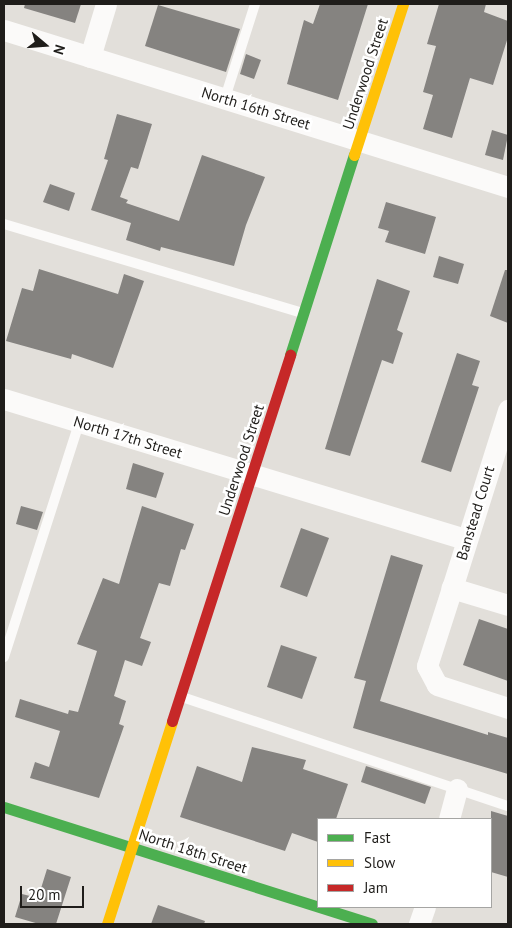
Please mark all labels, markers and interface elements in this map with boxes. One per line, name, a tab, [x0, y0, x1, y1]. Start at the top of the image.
street label: Underwood Street	[339, 16, 391, 132]
north arrow	[20, 20, 70, 70]
text: N	[49, 42, 69, 57]
street label: North 16th Street	[199, 83, 313, 133]
street label: Underwood Street	[215, 402, 267, 518]
street label: North 17th Street	[72, 412, 184, 462]
street label: Banstead Court	[452, 464, 498, 562]
legend	[317, 818, 492, 908]
street label: North 18th Street	[137, 825, 249, 877]
text: Fast	[364, 828, 391, 847]
text: Slow	[364, 853, 395, 872]
scale bar	[22, 876, 86, 908]
text: Jam	[364, 878, 388, 897]
text: 20 m	[28, 885, 61, 904]

